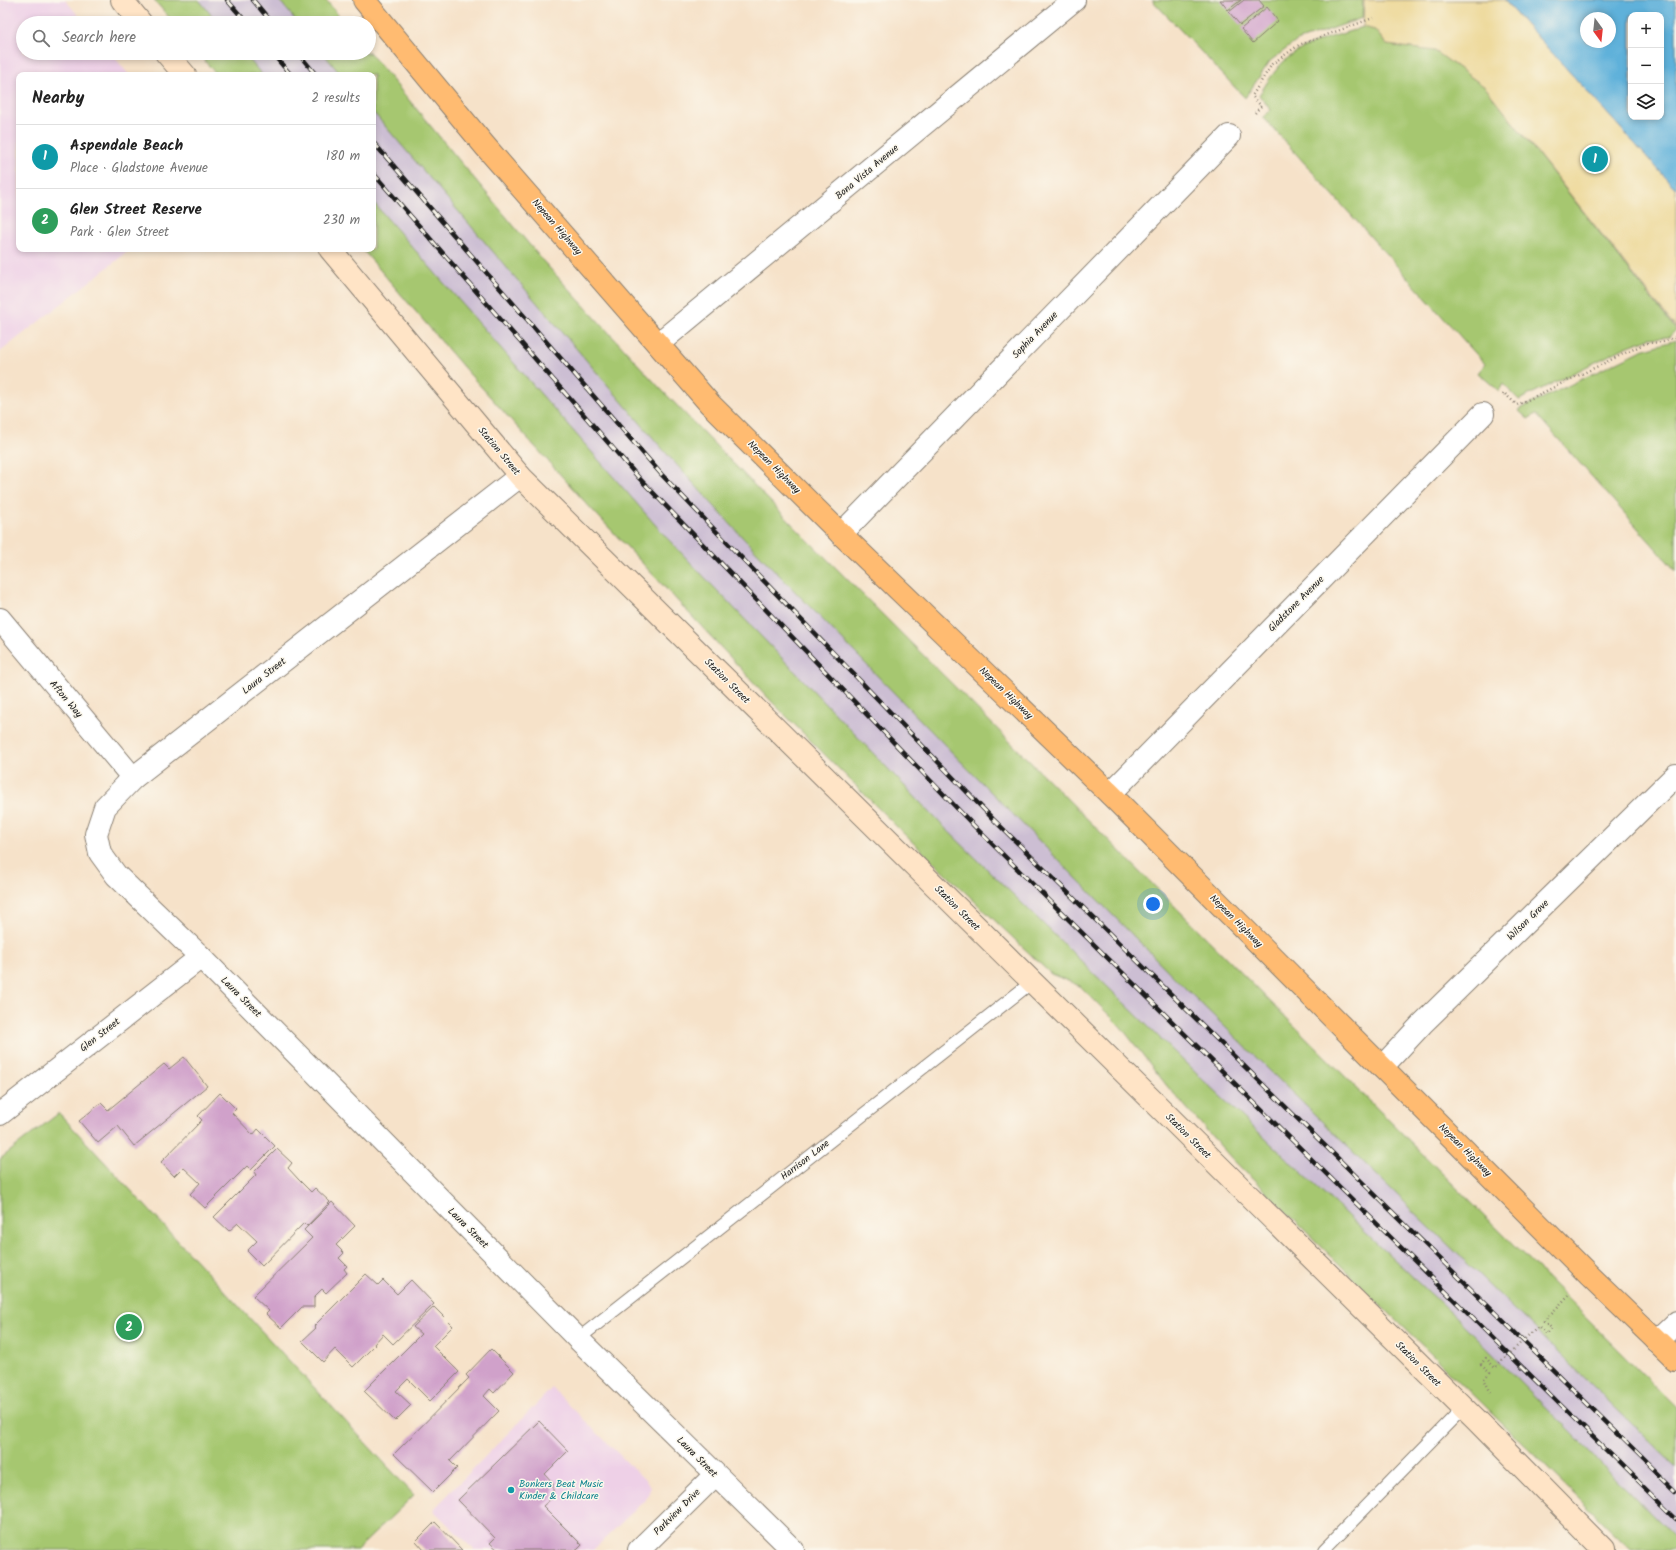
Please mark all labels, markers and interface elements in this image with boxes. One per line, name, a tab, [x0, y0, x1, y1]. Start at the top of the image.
north arrow	[1580, 12, 1616, 48]
map controls	[1628, 12, 1664, 120]
button: +	[1628, 12, 1664, 48]
search box	[16, 16, 376, 60]
text: Search here	[62, 26, 136, 50]
icon: search	[30, 27, 52, 49]
button: −	[1628, 48, 1664, 84]
button: layers	[1628, 84, 1664, 120]
text: Nearby	[32, 85, 84, 112]
text: 2 results	[312, 88, 360, 109]
text: Aspendale Beach	[70, 134, 183, 158]
street label: Bona Vista Avenue	[832, 140, 903, 203]
pin: 1	[1582, 144, 1608, 174]
text: 1	[43, 146, 47, 167]
text: 180 m	[326, 146, 360, 167]
text: Place · Gladstone Avenue	[70, 158, 208, 179]
street label: Nepean Highway	[528, 195, 586, 259]
text: Glen Street Reserve	[70, 198, 202, 222]
text: 2	[41, 210, 49, 231]
text: 230 m	[323, 210, 360, 231]
text: Park · Glen Street	[70, 222, 169, 243]
street label: Sophia Avenue	[1008, 307, 1062, 362]
street label: Station Street	[474, 423, 524, 479]
street label: Nepean Highway	[744, 437, 805, 498]
street label: Gladstone Avenue	[1264, 572, 1328, 636]
street label: Laura Street	[238, 654, 290, 698]
street label: Station Street	[700, 654, 754, 708]
street label: Nepean Highway	[975, 663, 1037, 723]
street label: Afton Way	[45, 677, 87, 722]
street label: Station Street	[930, 881, 984, 935]
street label: Nepean Highway	[1206, 891, 1267, 952]
your location	[1143, 894, 1163, 914]
street label: Wilson Grove	[1503, 895, 1553, 944]
street label: Laura Street	[217, 973, 265, 1021]
street label: Glen Street	[76, 1014, 124, 1056]
street label: Station Street	[1161, 1109, 1215, 1163]
street label: Nepean Highway	[1435, 1120, 1496, 1181]
street label: Harrison Lane	[777, 1135, 833, 1184]
street label: Laura Street	[444, 1204, 492, 1252]
pin: 2	[116, 1312, 142, 1342]
street label: Station Street	[1391, 1337, 1445, 1391]
street label: Laura Street	[673, 1433, 721, 1481]
place label: Bonkers Beat Music Kinder & Childcare	[519, 1476, 604, 1504]
street label: Parkview Drive	[650, 1484, 705, 1539]
marker: Bonkers Beat Music Kinder & Childcare	[506, 1485, 516, 1495]

